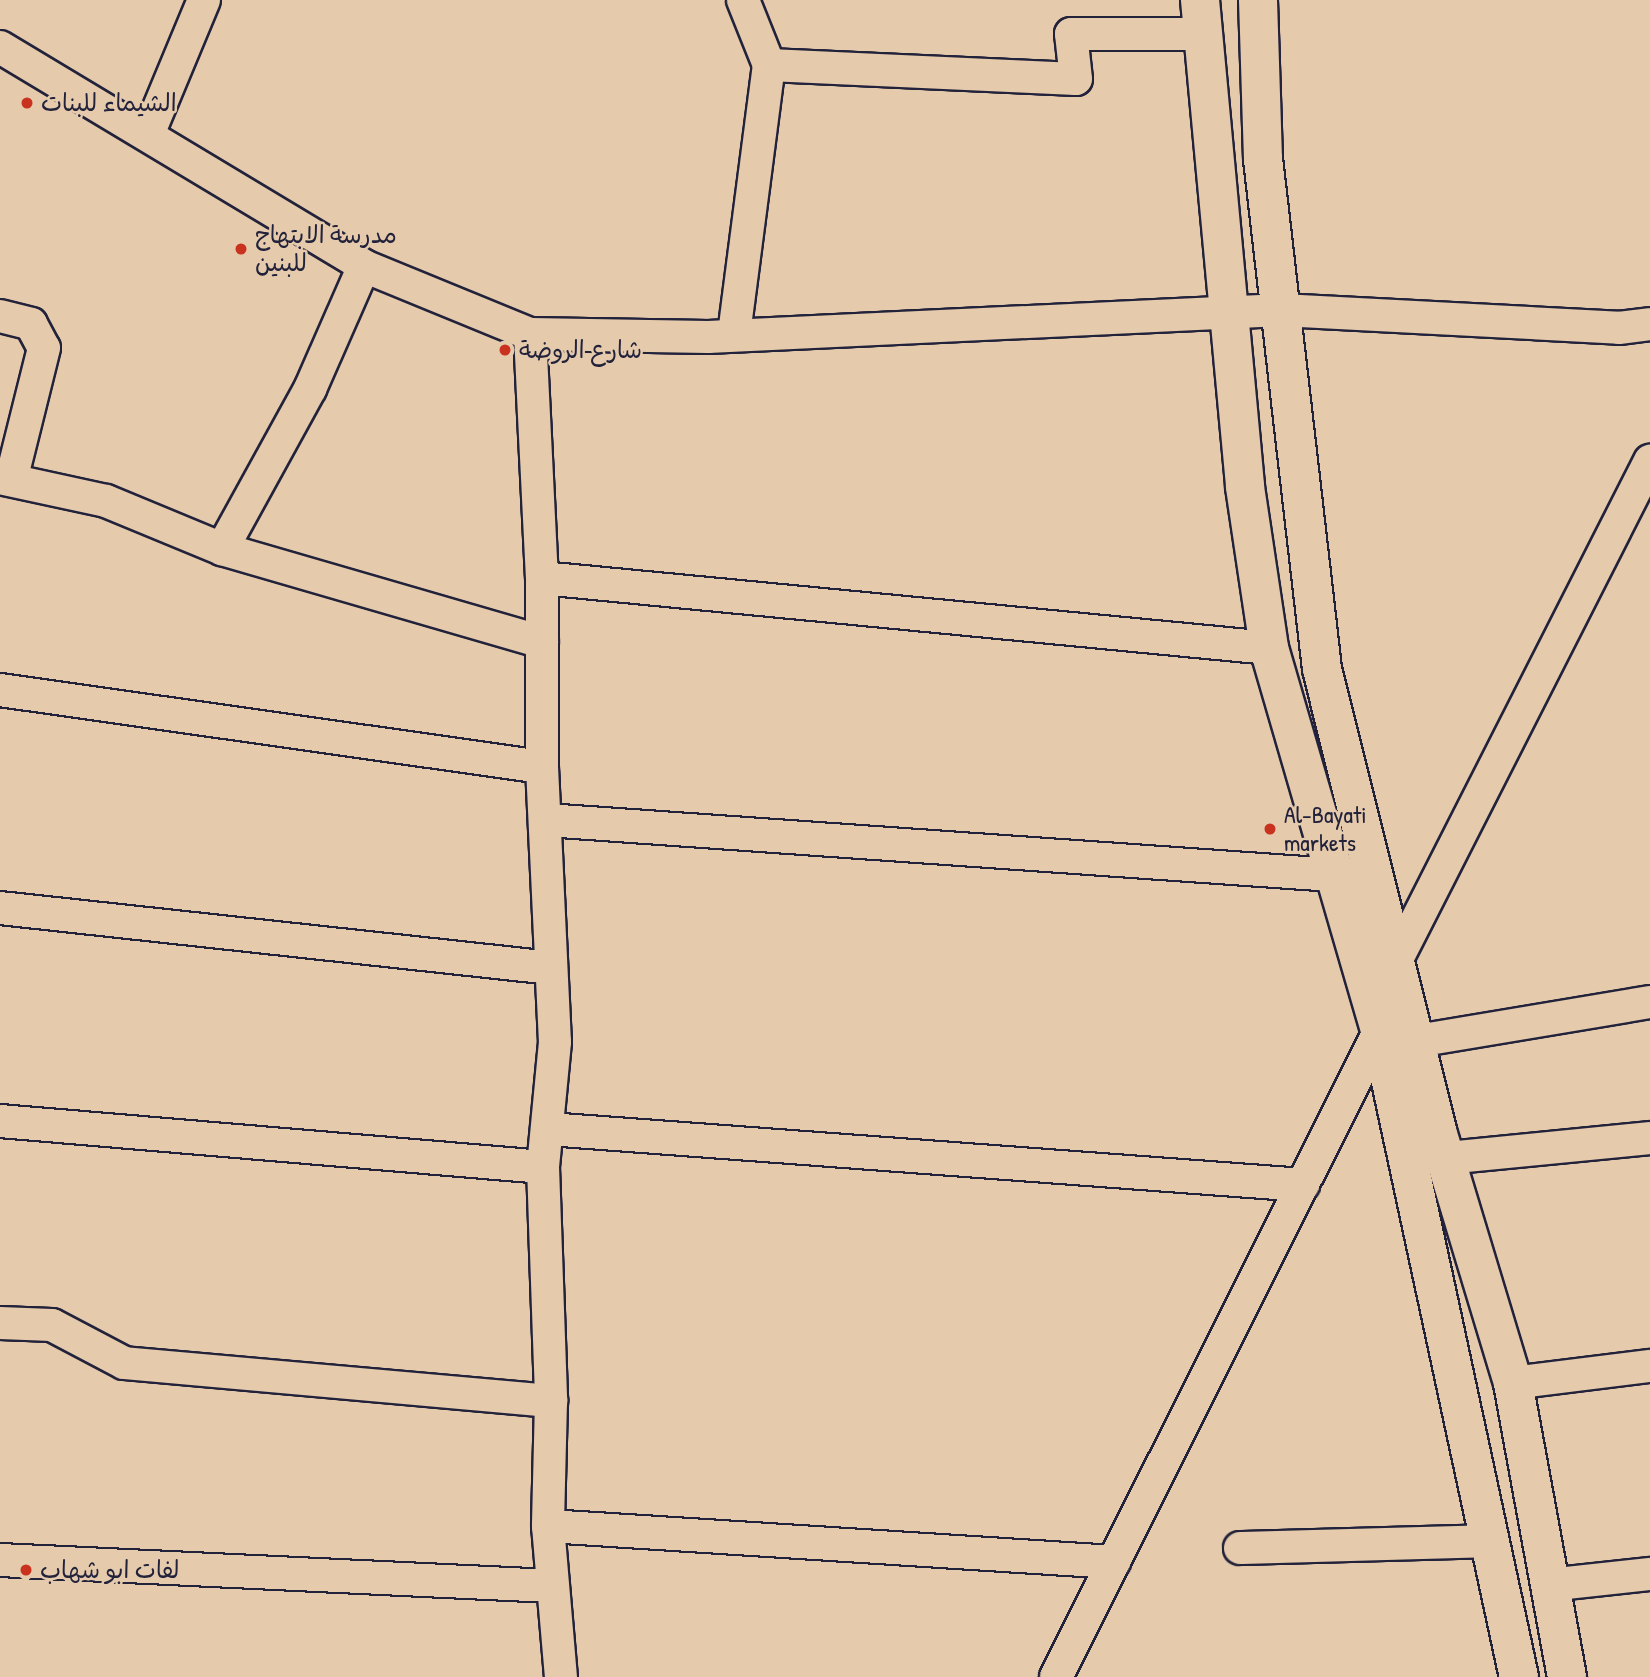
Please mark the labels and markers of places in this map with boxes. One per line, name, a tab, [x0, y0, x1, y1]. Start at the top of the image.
place label: الشيماء للبنات	[41, 89, 177, 117]
marker: الشيماء للبنات	[19, 95, 35, 111]
place label: مدرسة الابتهاج للبنين	[255, 221, 397, 277]
marker: مدرسة الابتهاج للبنين	[233, 241, 249, 257]
place label: شارع الروضة	[519, 336, 642, 364]
marker: شارع الروضة	[497, 342, 513, 358]
place label: Al-Bayati markets	[1284, 801, 1367, 857]
marker: Al-Bayati markets	[1262, 821, 1278, 837]
place label: لفات ابو شهاب	[40, 1556, 180, 1584]
marker: لفات ابو شهاب	[18, 1562, 34, 1578]

